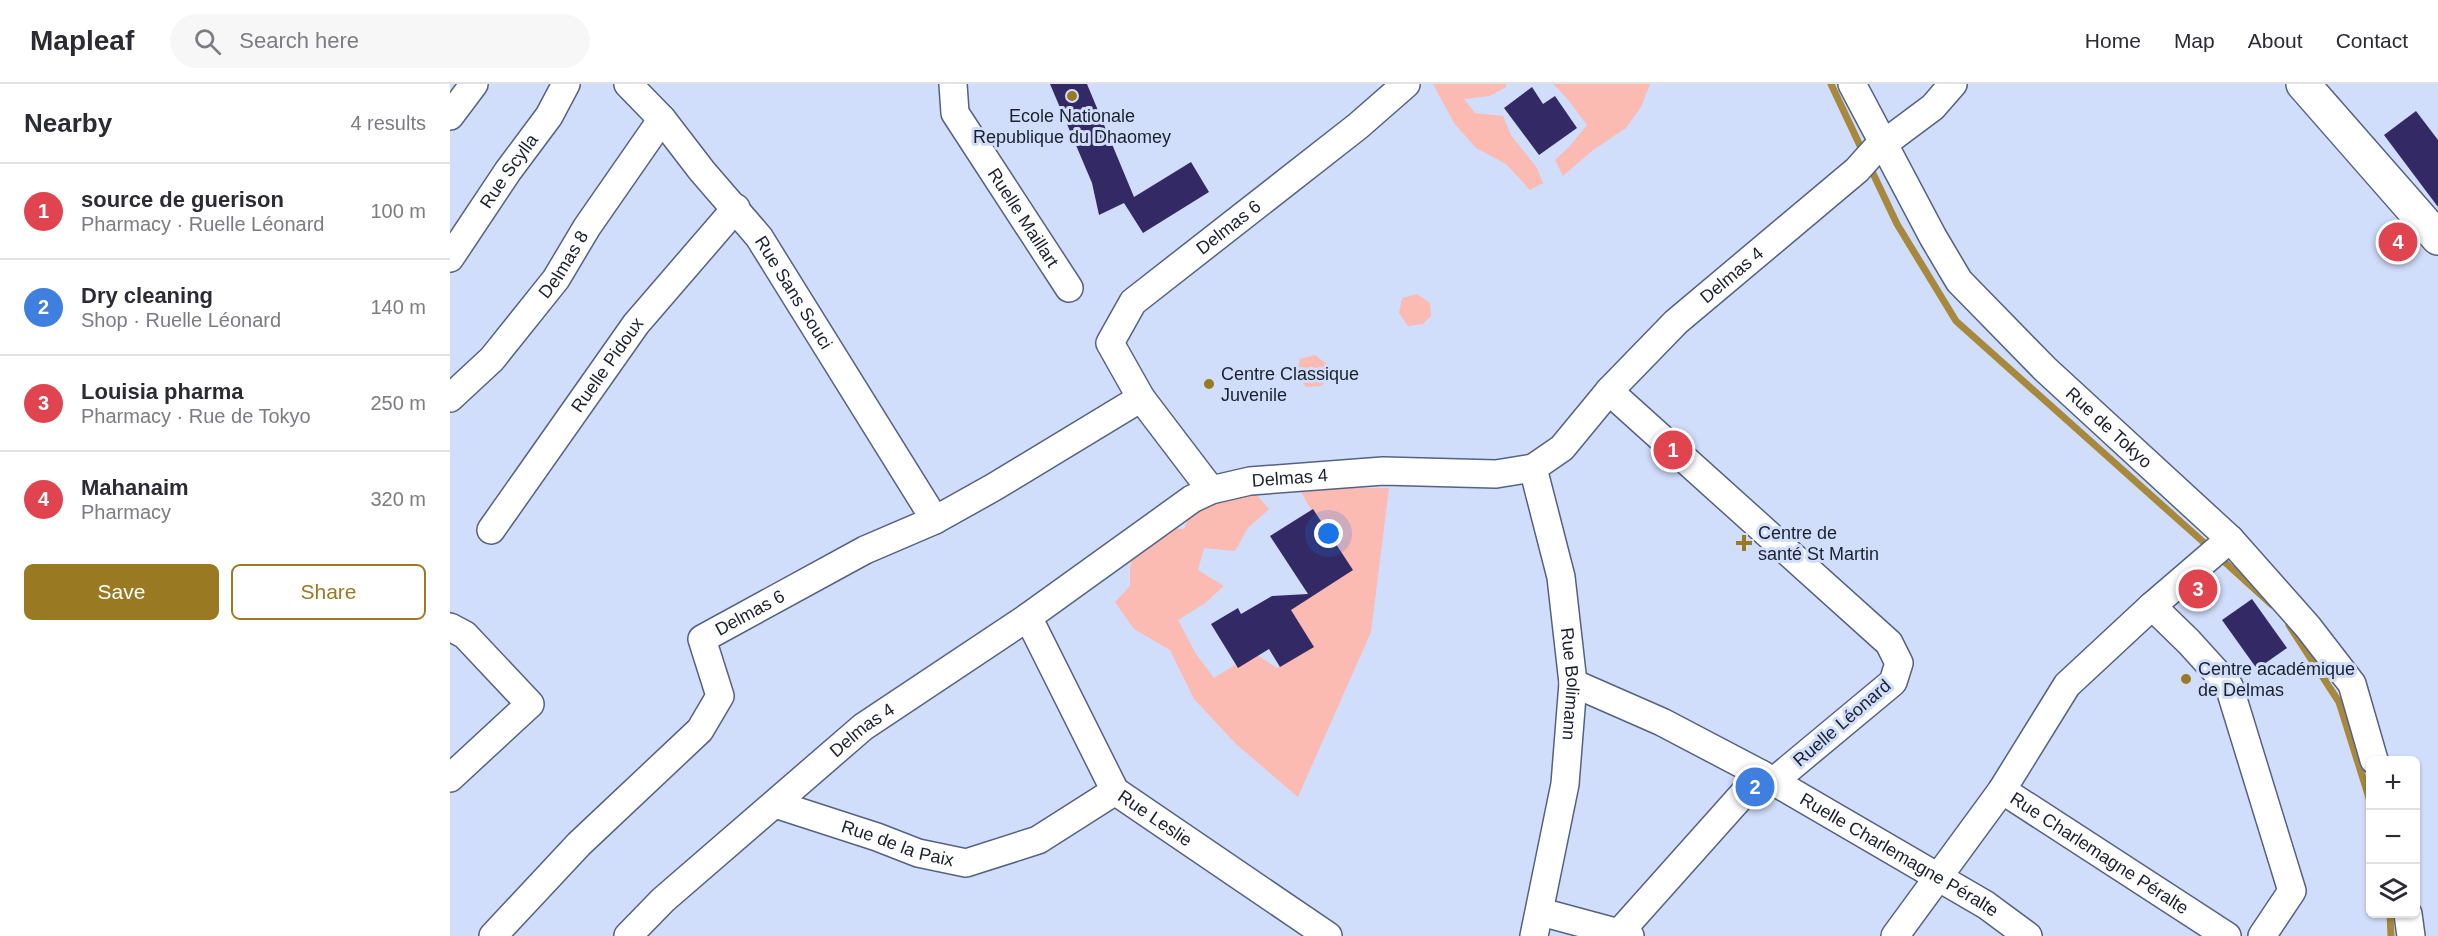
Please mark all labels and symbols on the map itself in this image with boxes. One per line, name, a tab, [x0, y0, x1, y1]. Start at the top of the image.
marker: Ecole Nationale Republique du Dhaomey	[1065, 89, 1079, 103]
place label: Ecole Nationale Republique du Dhaomey	[973, 106, 1171, 147]
street label: Rue Scylla	[476, 129, 543, 212]
street label: Ruelle Maillart	[984, 164, 1063, 271]
street label: Delmas 6	[1192, 196, 1265, 259]
pin: 4	[2378, 220, 2418, 264]
street label: Delmas 8	[535, 227, 592, 302]
street label: Rue Sans Souci	[751, 232, 836, 353]
street label: Delmas 4	[1696, 243, 1767, 307]
street label: Ruelle Pidoux	[567, 313, 647, 416]
place label: Centre Classique Juvenile	[1221, 364, 1359, 405]
marker: Centre Classique Juvenile	[1202, 377, 1216, 391]
street label: Rue de Tokyo	[2062, 383, 2156, 472]
pin: 1	[1654, 428, 1692, 472]
street label: Delmas 4	[1251, 465, 1329, 491]
your location	[1314, 519, 1343, 548]
place label: Centre de santé St Martin	[1758, 523, 1879, 564]
marker: Centre de santé St Martin	[1735, 534, 1753, 552]
pin: 3	[2178, 566, 2218, 612]
street label: Delmas 6	[712, 586, 788, 640]
street label: Rue Bolimann	[1557, 626, 1583, 741]
place label: Centre académique de Delmas	[2198, 659, 2355, 700]
marker: Centre académique de Delmas	[2179, 672, 2193, 686]
street label: Ruelle Léonard	[1789, 675, 1895, 771]
street label: Delmas 4	[826, 699, 898, 761]
pin: 2	[1736, 764, 1774, 810]
street label: Rue Leslie	[1114, 786, 1196, 850]
street label: Rue Charlemagne Péralte	[2007, 788, 2192, 918]
street label: Ruelle Charlemagne Péralte	[1796, 789, 2002, 921]
street label: Rue de la Paix	[839, 816, 956, 870]

